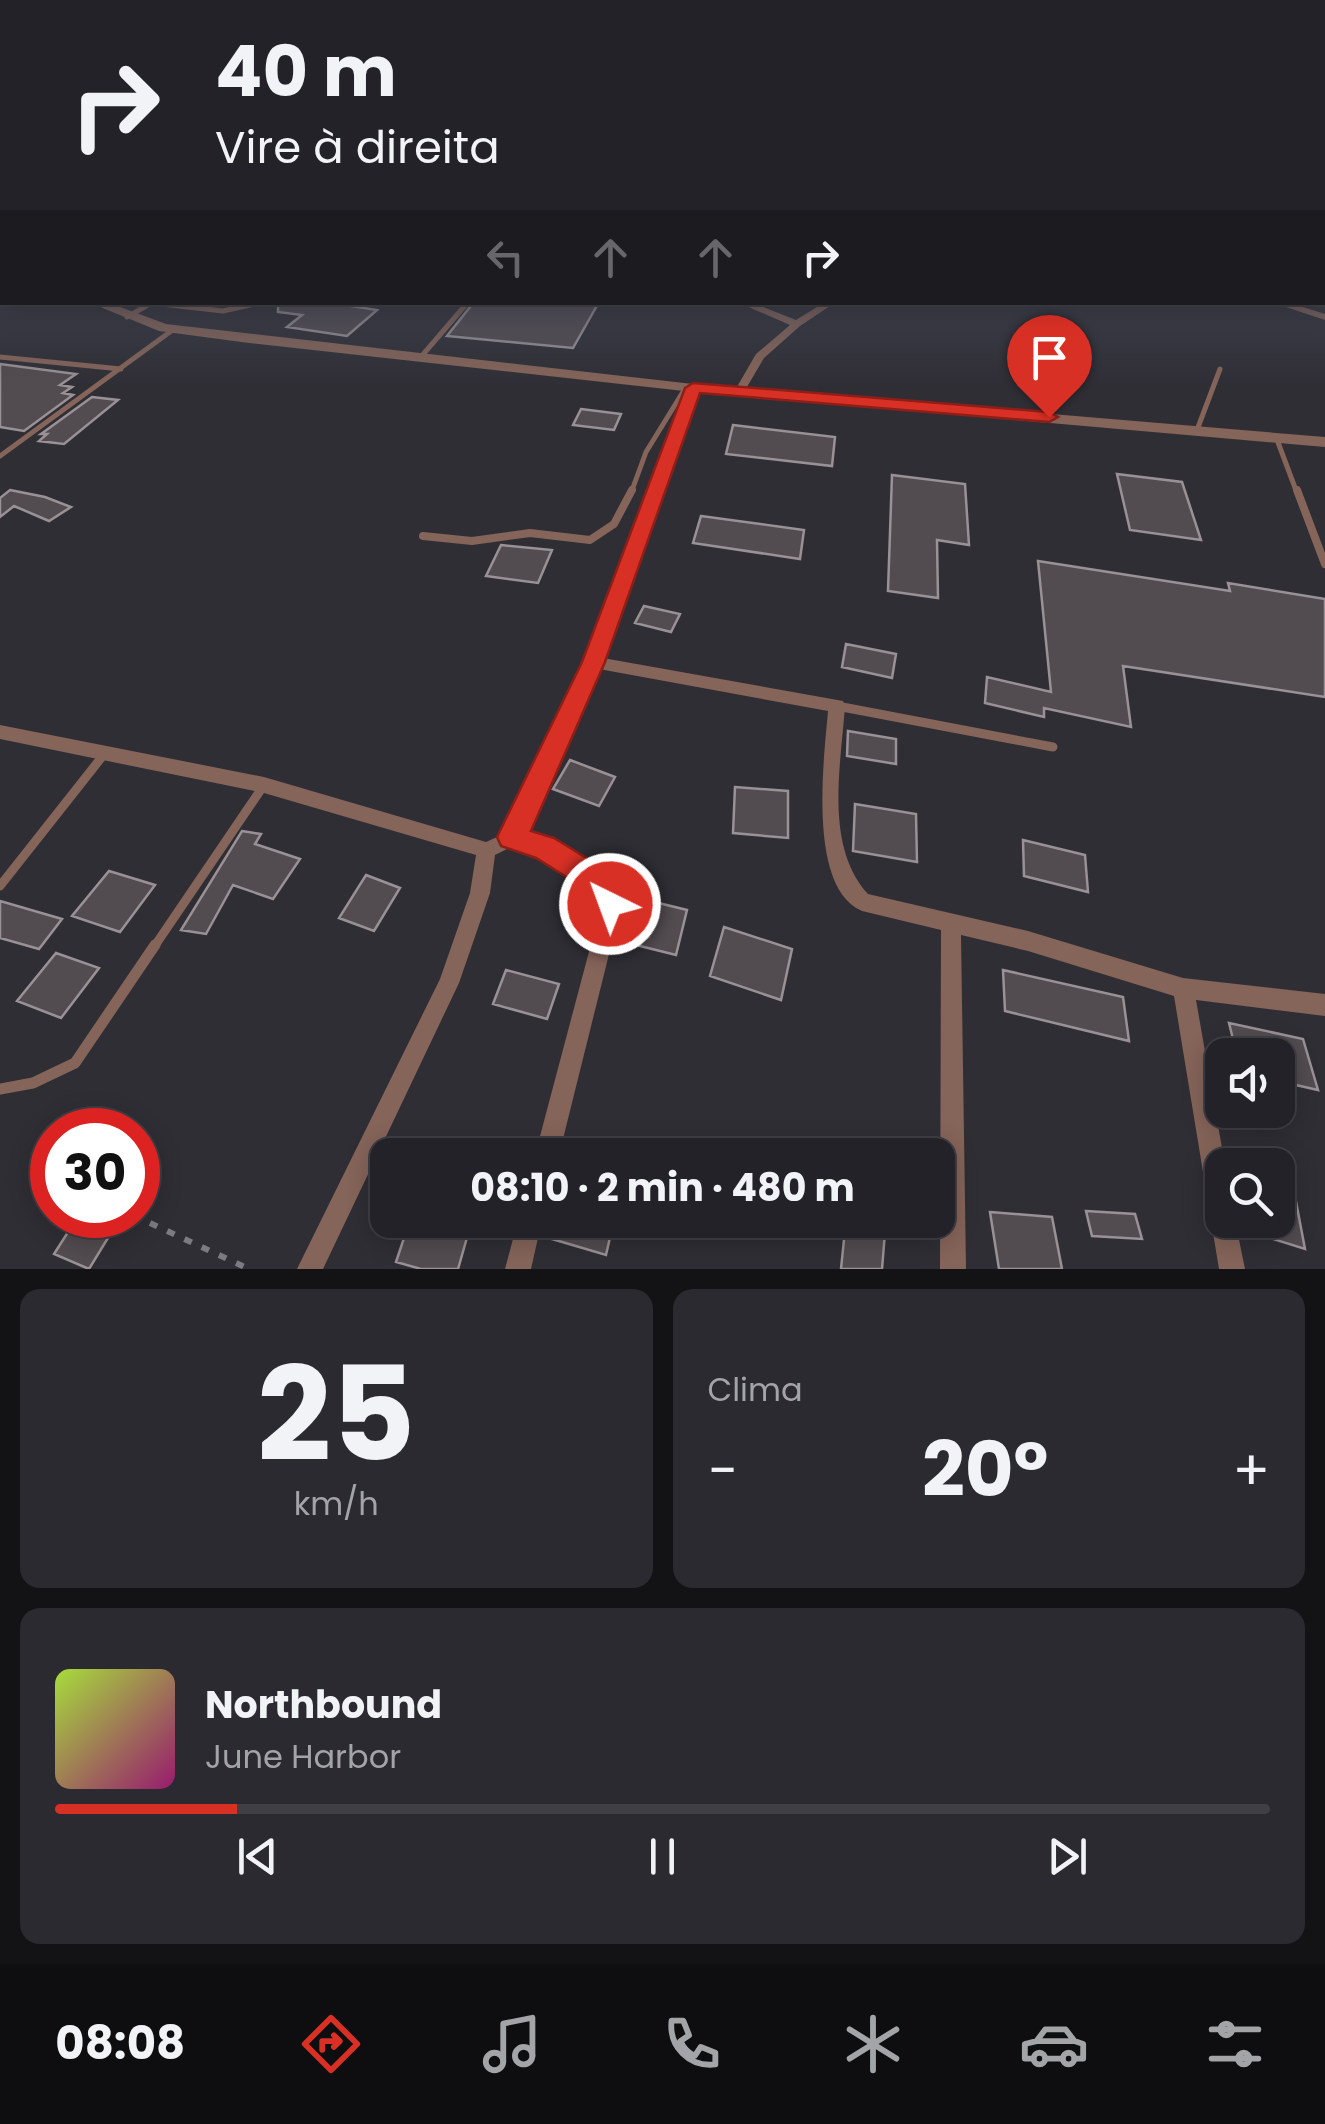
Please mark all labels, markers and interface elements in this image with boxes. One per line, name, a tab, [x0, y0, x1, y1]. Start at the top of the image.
text: 40 m	[215, 22, 397, 121]
icon: right	[50, 40, 180, 170]
text: Vire à direita	[215, 116, 500, 179]
icon: left	[478, 230, 533, 285]
icon: ahead	[583, 230, 638, 285]
icon: ahead	[688, 230, 743, 285]
icon: right	[793, 230, 848, 285]
pin	[1007, 315, 1092, 418]
icon: arrive	[1022, 330, 1077, 385]
position arrow	[558, 852, 662, 956]
map controls	[1205, 1038, 1295, 1238]
button: sound	[1205, 1038, 1295, 1128]
speed limit sign: 30	[30, 1108, 160, 1238]
button: search	[1205, 1148, 1295, 1238]
text: 08:10 · 2 min · 480 m	[470, 1161, 855, 1214]
text: 25	[257, 1323, 416, 1506]
text: Clima	[708, 1367, 803, 1412]
text: 20°	[922, 1417, 1048, 1522]
text: −	[708, 1432, 738, 1509]
text: +	[1232, 1432, 1270, 1509]
text: km/h	[294, 1481, 379, 1526]
text: Northbound	[205, 1678, 442, 1731]
text: June Harbor	[205, 1734, 401, 1779]
icon: previous	[230, 1829, 285, 1884]
icon: pause	[635, 1829, 690, 1884]
icon: next	[1040, 1829, 1095, 1884]
icon: directions	[296, 2009, 366, 2079]
icon: music	[477, 2009, 547, 2079]
icon: phone	[657, 2009, 727, 2079]
icon: climate	[838, 2009, 908, 2079]
icon: car	[1019, 2009, 1089, 2079]
icon: filters	[1200, 2009, 1270, 2079]
text: 08:08	[55, 2012, 185, 2075]

